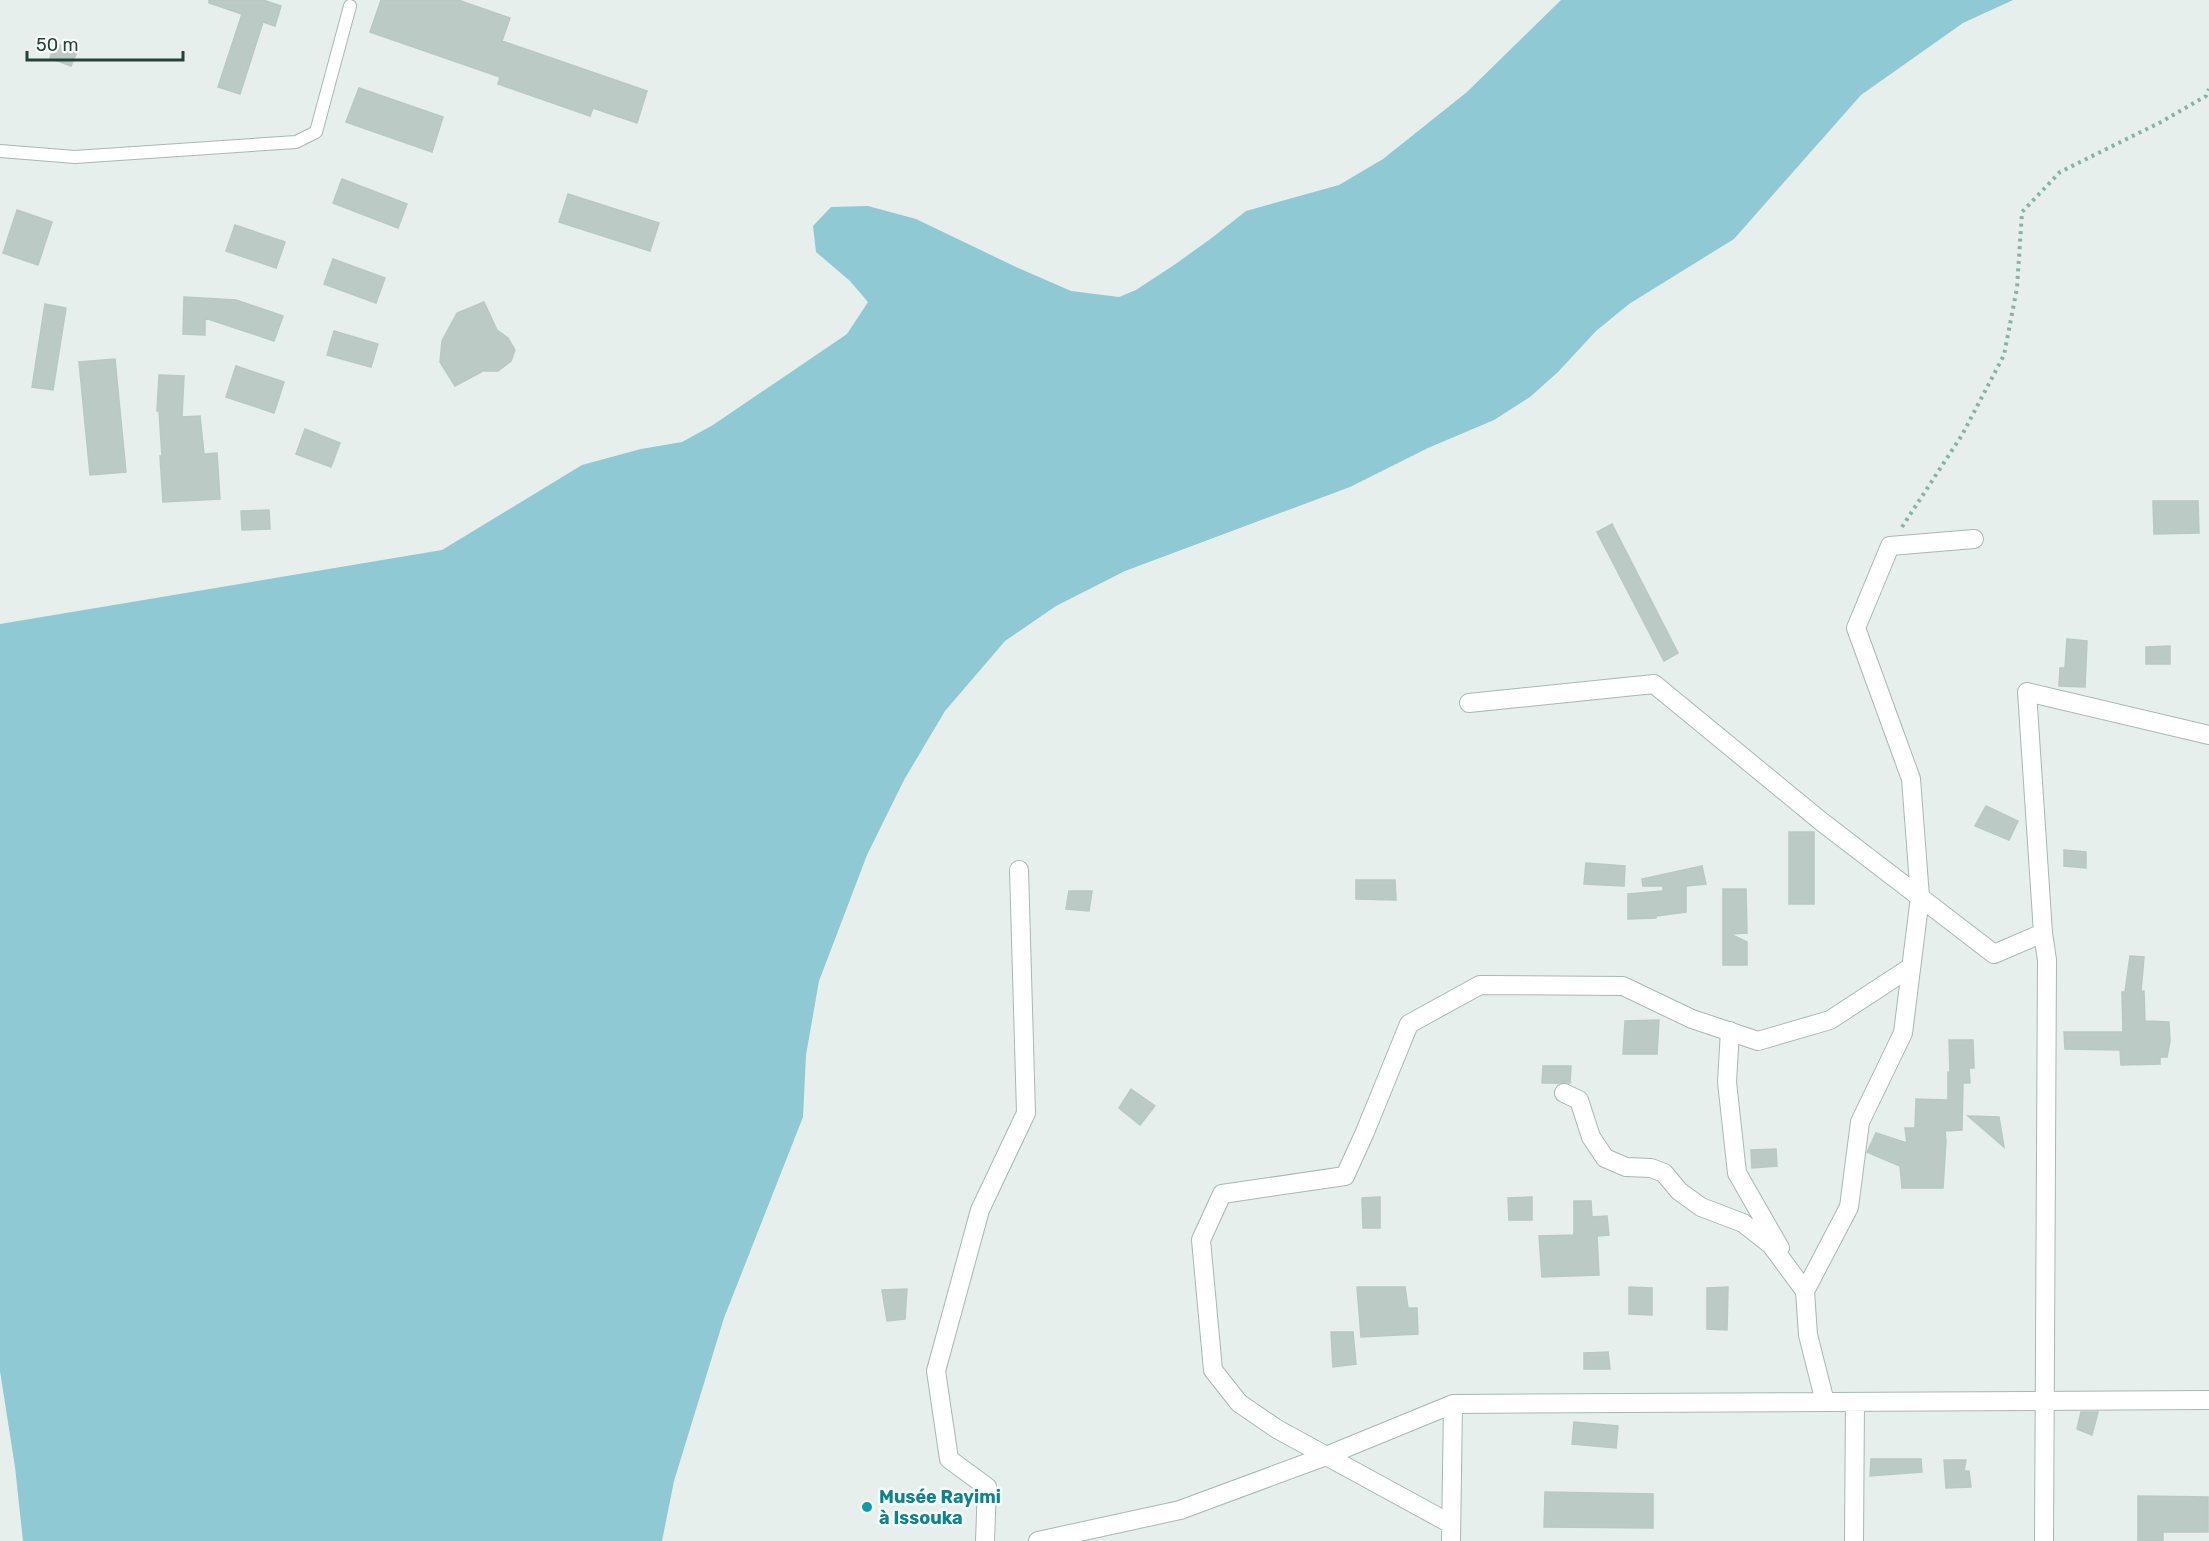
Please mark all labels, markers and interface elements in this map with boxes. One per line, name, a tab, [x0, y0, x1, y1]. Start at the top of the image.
scale bar	[27, 24, 183, 62]
text: 50 m	[36, 34, 79, 56]
place label: Musée Rayimi à Issouka	[879, 1486, 1001, 1529]
marker: Musée Rayimi à Issouka	[860, 1500, 874, 1514]

